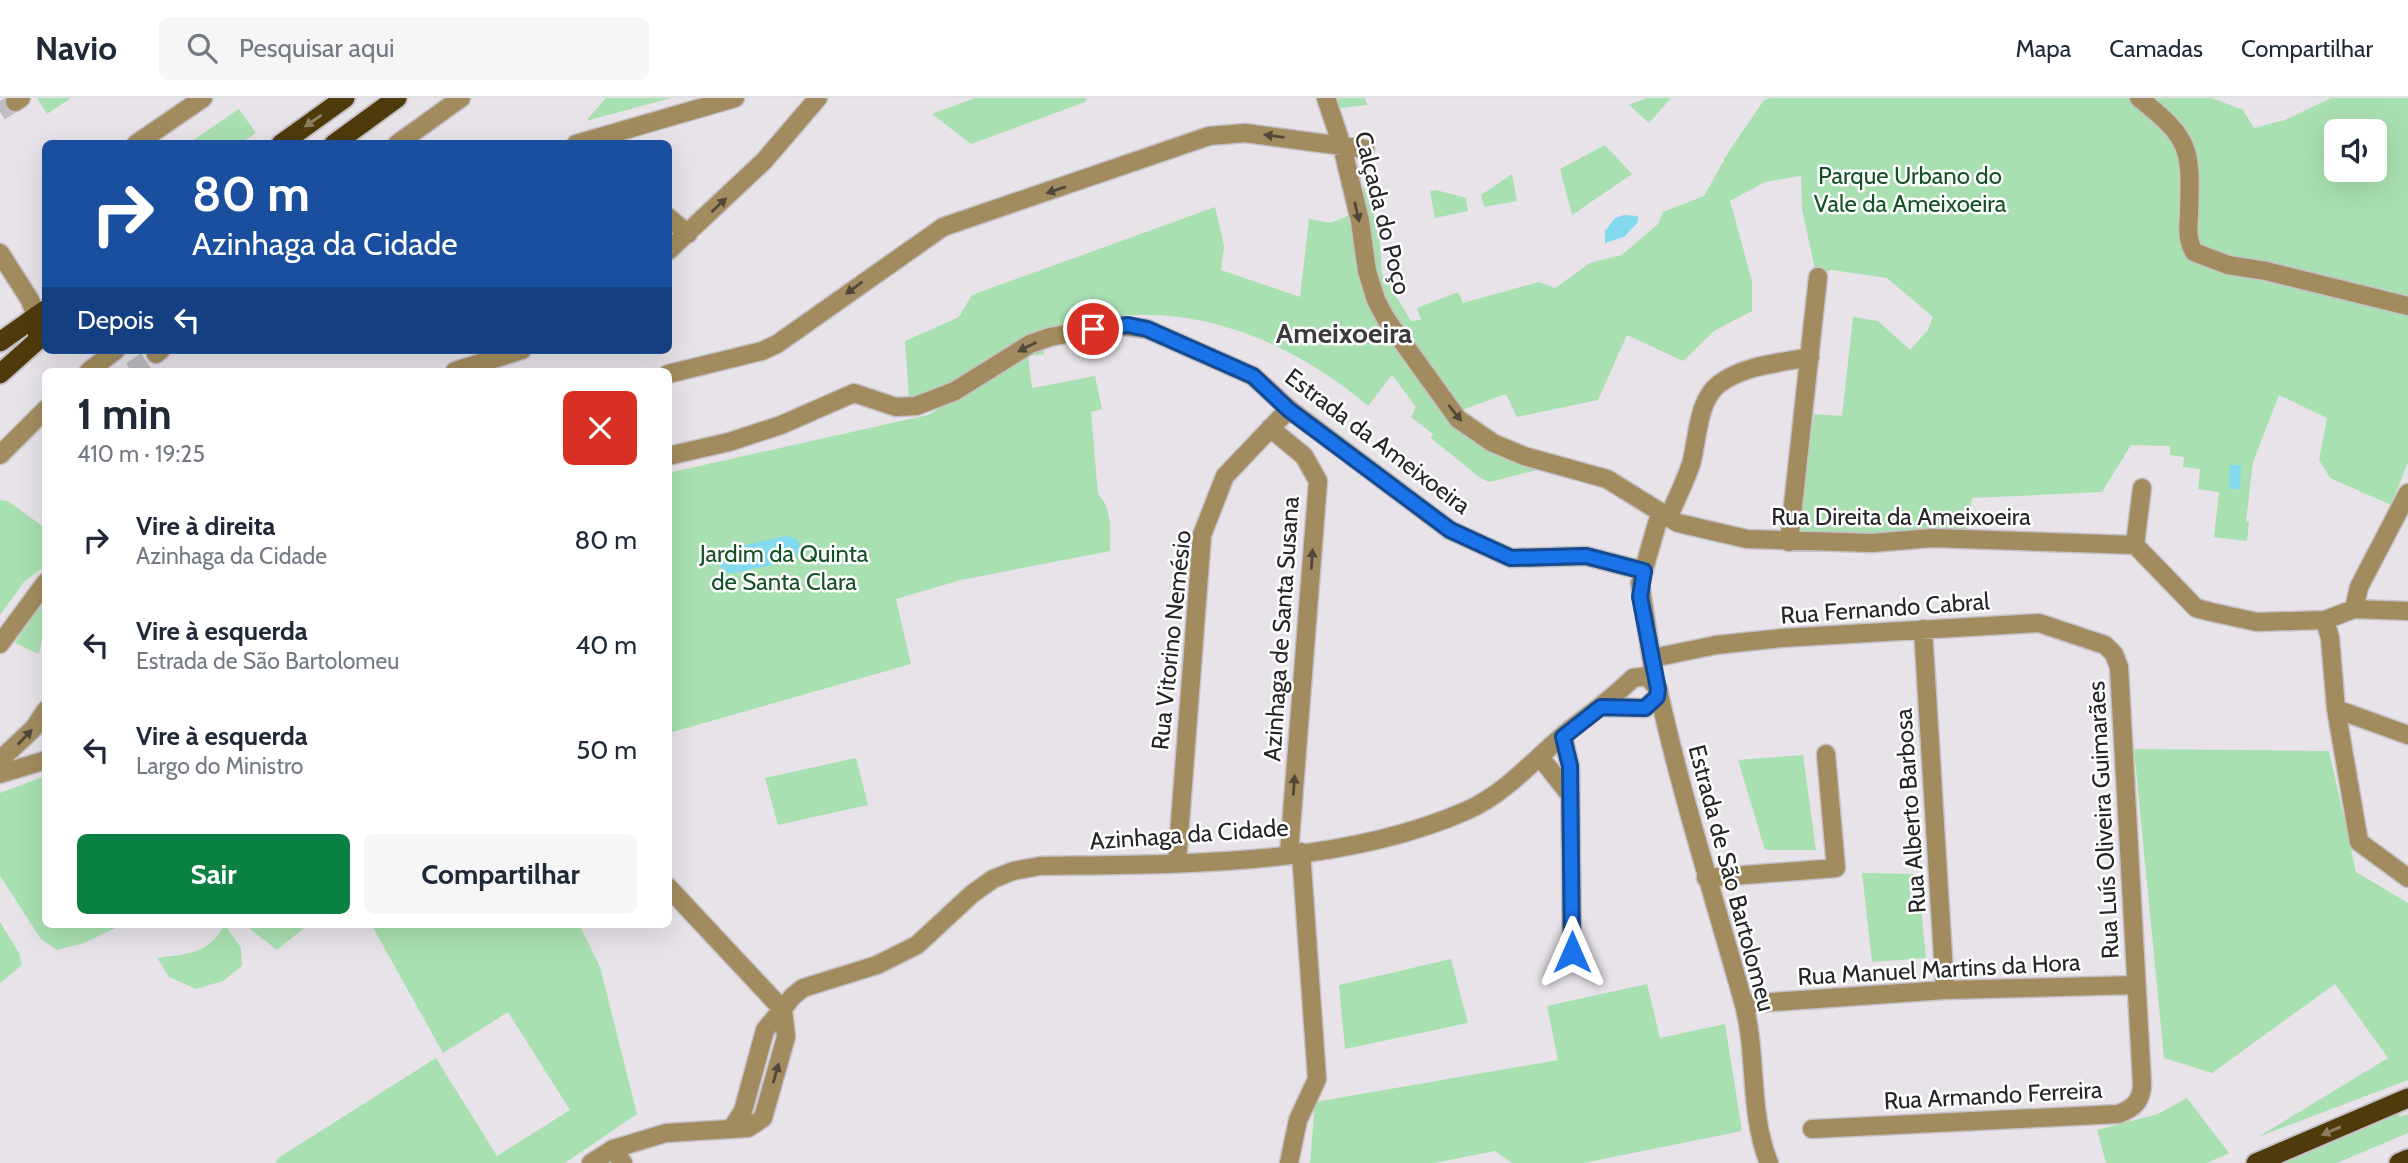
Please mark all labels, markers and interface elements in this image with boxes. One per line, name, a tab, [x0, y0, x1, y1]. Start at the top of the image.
search box	[159, 17, 649, 80]
text: Navio	[35, 28, 117, 68]
icon: search	[183, 29, 221, 67]
text: Pesquisar aqui	[239, 32, 395, 64]
text: Mapa	[2015, 34, 2071, 63]
text: Camadas	[2109, 34, 2203, 63]
text: Compartilhar	[2241, 34, 2373, 63]
one-way arrow	[304, 114, 322, 128]
map controls	[2324, 119, 2387, 182]
button: sound	[2324, 119, 2387, 182]
street label: Calçada do Poço	[1349, 128, 1417, 298]
one-way arrow	[1263, 131, 1285, 142]
park label: Parque Urbano do Vale da Ameixoeira	[1814, 161, 2007, 218]
text: 80 m	[192, 164, 310, 223]
icon: right	[77, 168, 168, 259]
one-way arrow	[1046, 185, 1067, 196]
one-way arrow	[710, 198, 727, 214]
one-way arrow	[1352, 201, 1363, 223]
text: Azinhaga da Cidade	[192, 224, 458, 263]
one-way arrow	[845, 280, 863, 295]
pin	[1063, 299, 1123, 359]
icon: left	[168, 301, 206, 339]
text: Depois	[77, 304, 154, 336]
icon: arrive	[1074, 310, 1112, 348]
district label: Ameixoeira	[1276, 316, 1412, 350]
one-way arrow	[1017, 341, 1037, 352]
street label: Estrada da Ameixoeira	[1280, 362, 1477, 520]
text: 1 min	[77, 388, 172, 440]
button: close	[563, 391, 637, 465]
one-way arrow	[1447, 403, 1462, 421]
text: 410 m · 19:25	[77, 440, 205, 468]
street label: Azinhaga de Santa Susana	[1257, 495, 1305, 763]
street label: Rua Direita da Ameixoeira	[1771, 502, 2031, 531]
text: Vire à direita	[136, 510, 276, 542]
icon: right	[77, 521, 115, 559]
text: 80 m	[574, 524, 637, 556]
street label: Rua Vitorino Nemésio	[1145, 529, 1197, 751]
park label: Jardim da Quinta de Santa Clara	[699, 539, 869, 596]
text: Azinhaga da Cidade	[136, 542, 327, 570]
one-way arrow	[1307, 547, 1318, 569]
street label: Rua Fernando Cabral	[1779, 586, 1991, 630]
text: Vire à esquerda	[136, 615, 308, 647]
icon: left	[77, 626, 115, 664]
text: 40 m	[575, 629, 637, 661]
text: Estrada de São Bartolomeu	[136, 647, 399, 675]
street label: Rua Luís Oliveira Guimarães	[2081, 680, 2125, 960]
street label: Rua Alberto Barbosa	[1888, 707, 1932, 914]
text: Vire à esquerda	[136, 720, 308, 752]
one-way arrow	[16, 729, 32, 746]
icon: left	[77, 731, 115, 769]
text: 50 m	[576, 734, 637, 766]
street label: Estrada de São Bartolomeu	[1682, 742, 1782, 1014]
text: Largo do Ministro	[136, 752, 304, 780]
one-way arrow	[1289, 774, 1300, 796]
street label: Azinhaga da Cidade	[1089, 813, 1289, 855]
button: Sair	[77, 834, 350, 914]
button: Compartilhar	[364, 834, 637, 914]
position arrow	[1535, 915, 1609, 989]
street label: Rua Manuel Martins da Hora	[1797, 947, 2082, 991]
one-way arrow	[771, 1062, 782, 1084]
street label: Rua Armando Ferreira	[1883, 1075, 2104, 1115]
one-way arrow	[2321, 1125, 2341, 1137]

